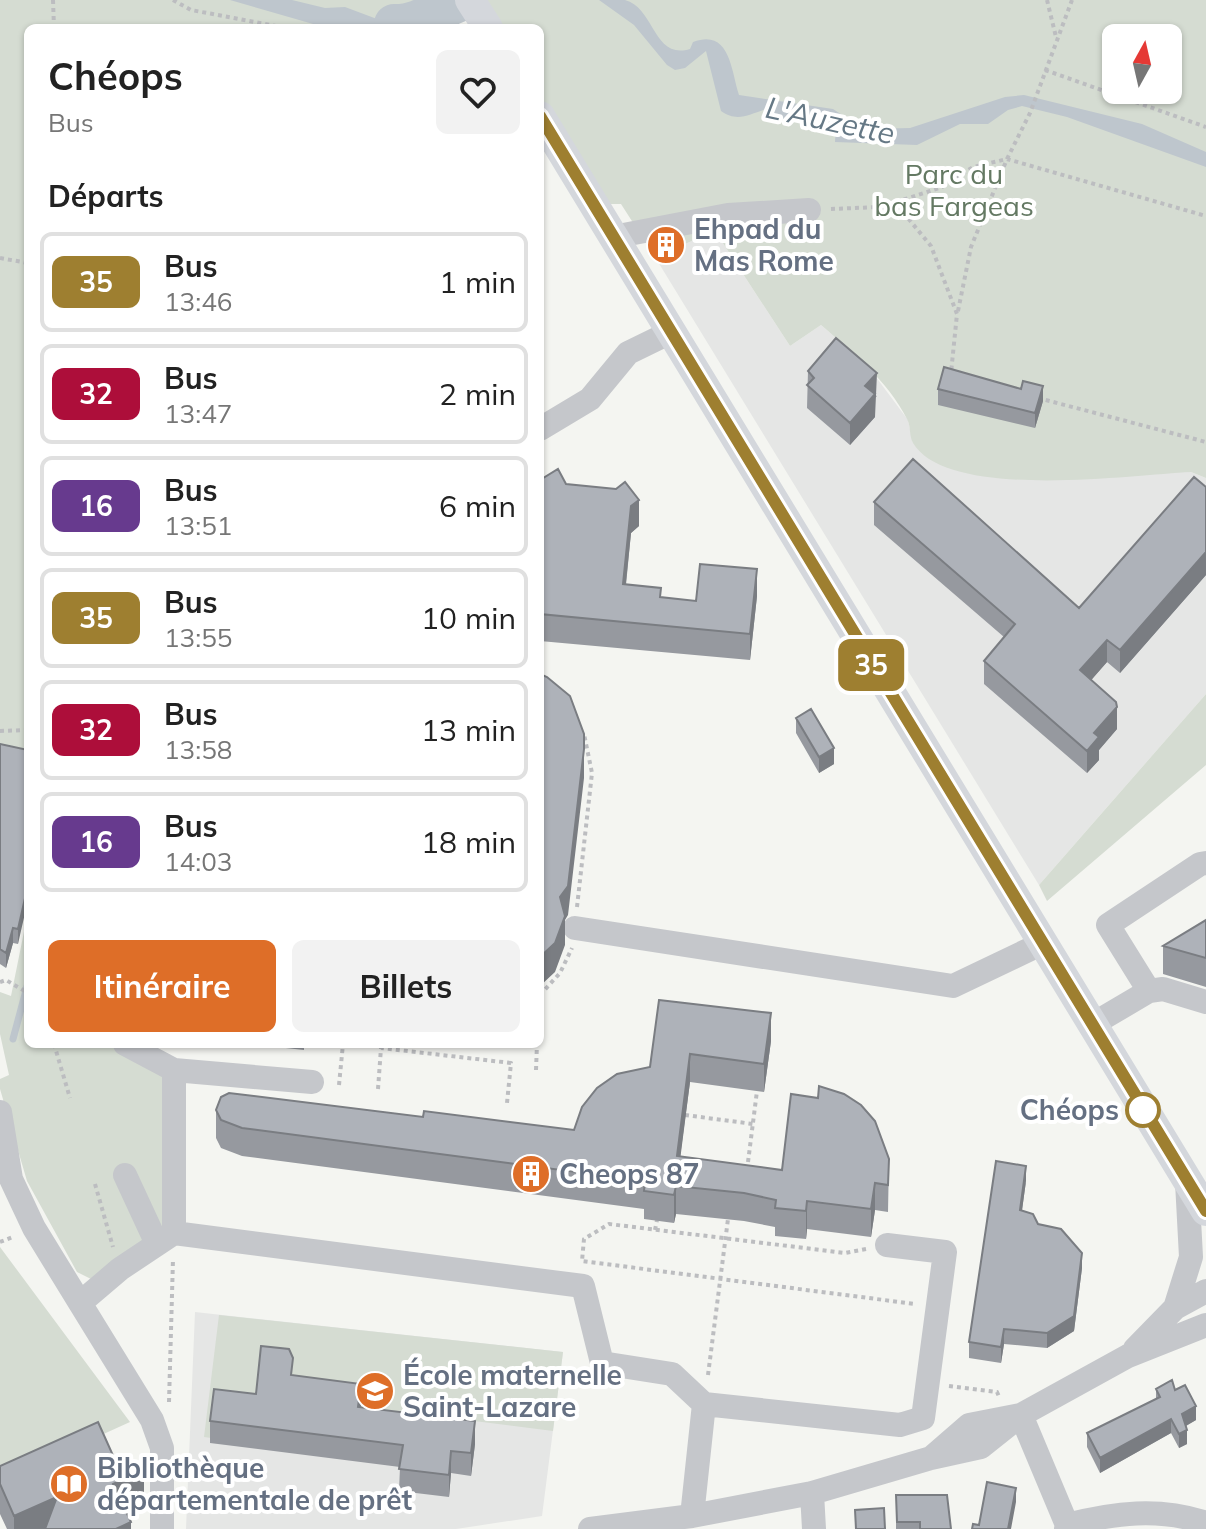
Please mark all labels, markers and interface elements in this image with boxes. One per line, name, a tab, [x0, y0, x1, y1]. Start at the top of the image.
north arrow	[1102, 24, 1182, 104]
map controls	[1102, 24, 1182, 104]
button: heart	[436, 50, 520, 134]
text: Chéops	[48, 52, 183, 100]
water label: L'Auzette	[762, 88, 898, 152]
text: Bus	[48, 106, 94, 139]
park label: Parc du bas Fargeas	[874, 156, 1034, 223]
text: Départs	[48, 177, 164, 215]
place label: Ehpad du Mas Rome	[694, 211, 834, 278]
building icon: Ehpad du Mas Rome	[645, 224, 687, 266]
text: Bus	[164, 247, 218, 285]
text: 1 min	[439, 263, 516, 301]
text: 35	[79, 264, 113, 299]
text: 13:46	[164, 285, 232, 318]
text: Bus	[164, 359, 218, 397]
text: 2 min	[439, 375, 516, 413]
text: 32	[79, 376, 113, 411]
text: 13:47	[164, 397, 232, 430]
text: Bus	[164, 471, 218, 509]
text: 6 min	[439, 487, 516, 525]
text: 16	[79, 488, 113, 523]
text: 13:51	[164, 509, 232, 542]
text: Bus	[164, 583, 218, 621]
text: 10 min	[421, 599, 516, 637]
text: 35	[79, 600, 113, 635]
text: 13:55	[164, 621, 232, 654]
line badge: 35	[835, 639, 907, 691]
text: 35	[854, 647, 888, 682]
text: Bus	[164, 695, 218, 733]
text: 13 min	[421, 711, 516, 749]
text: 32	[79, 712, 113, 747]
text: 13:58	[164, 733, 232, 766]
text: Bus	[164, 807, 218, 845]
text: 18 min	[421, 823, 516, 861]
text: 16	[79, 824, 113, 859]
text: 14:03	[164, 845, 232, 878]
button: Itinéraire	[48, 940, 276, 1032]
button: Billets	[292, 940, 520, 1032]
place label: Chéops	[1020, 1092, 1119, 1127]
marker: Chéops	[1126, 1093, 1160, 1127]
building icon: Cheops 87	[510, 1153, 552, 1195]
place label: Cheops 87	[559, 1156, 700, 1191]
place label: École maternelle Saint-Lazare	[403, 1357, 622, 1424]
school or university icon: École maternelle Saint-Lazare	[354, 1370, 396, 1412]
place label: Bibliothèque départementale de prêt	[97, 1450, 413, 1517]
library icon: Bibliothèque départementale de prêt	[48, 1463, 90, 1505]

